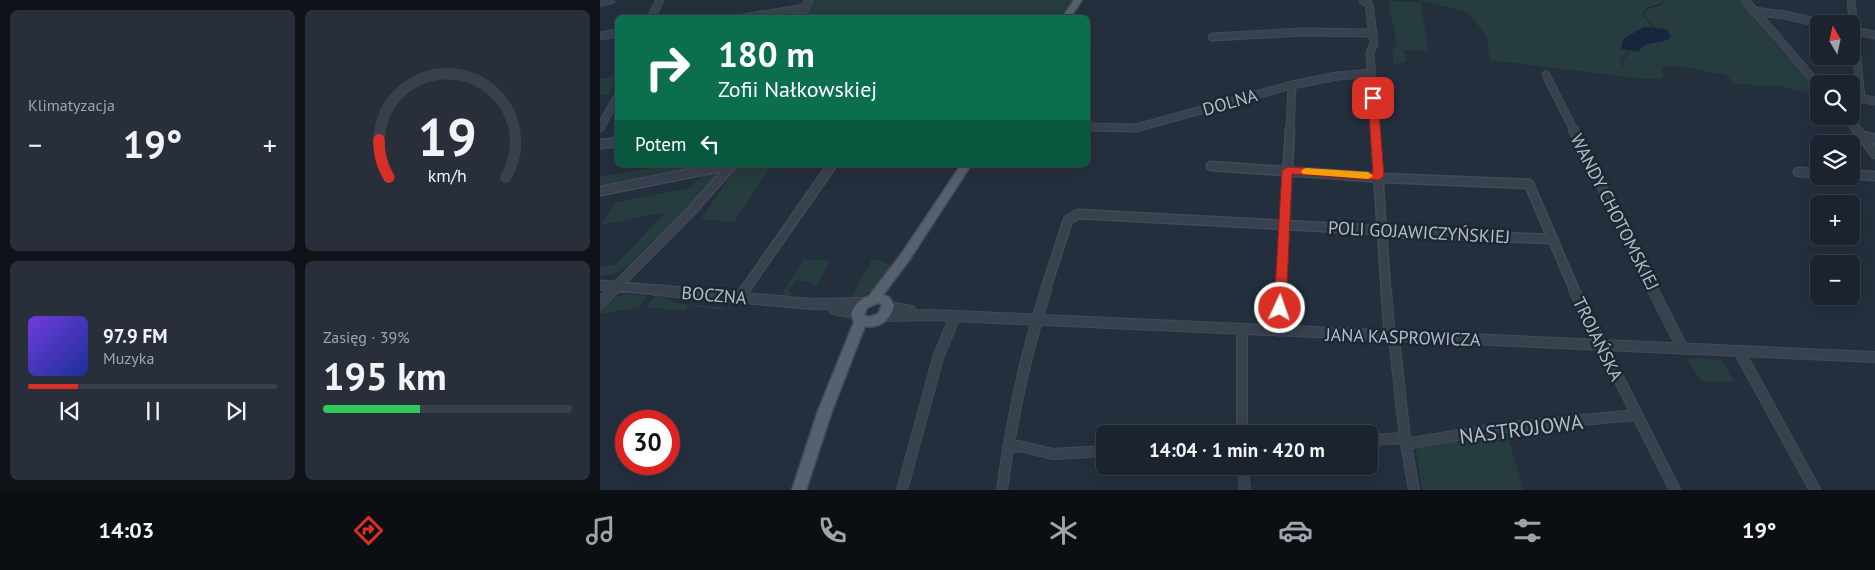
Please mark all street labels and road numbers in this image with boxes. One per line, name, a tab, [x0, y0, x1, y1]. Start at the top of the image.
street label: DOLNA	[1200, 83, 1261, 121]
street label: WANDY CHOTOMSKIEJ	[1566, 130, 1664, 294]
street label: POLI GOJAWICZYŃSKIEJ	[1327, 216, 1511, 248]
street label: BOCZNA	[681, 281, 748, 309]
street label: TROJAŃSKA	[1568, 293, 1628, 385]
street label: JANA KASPROWICZA	[1324, 323, 1481, 351]
street label: NASTROJOWA	[1458, 408, 1585, 450]

